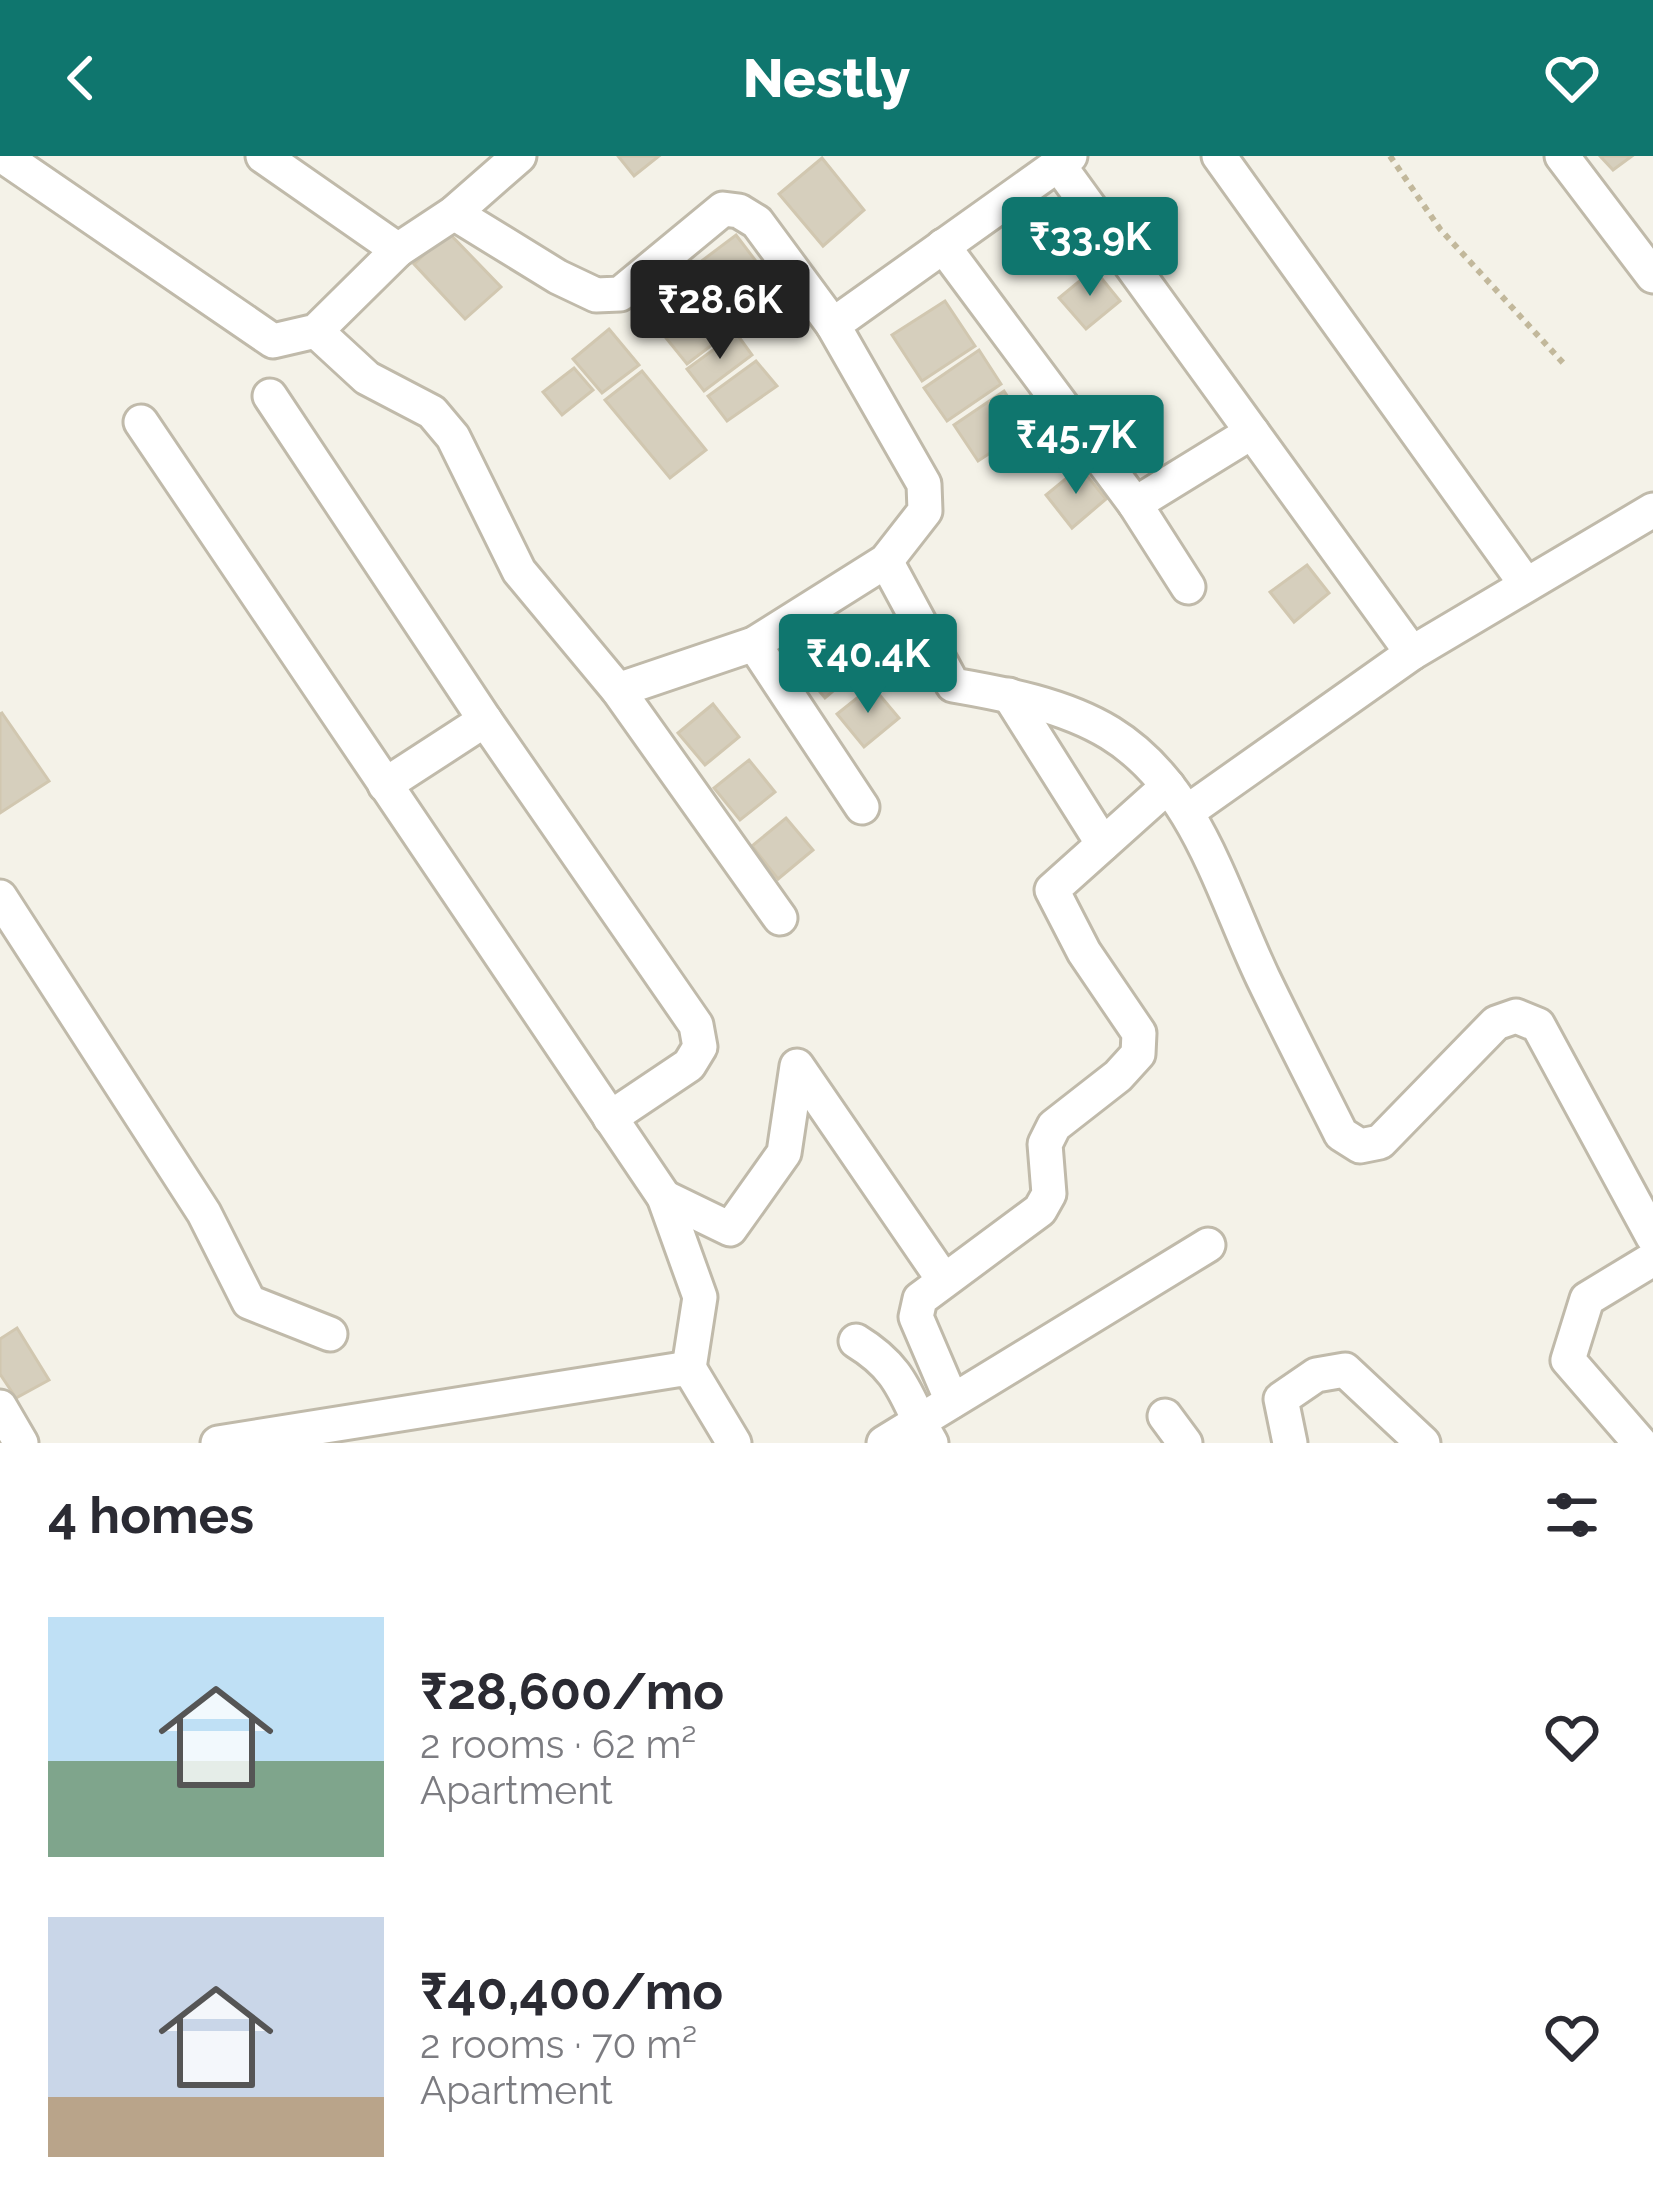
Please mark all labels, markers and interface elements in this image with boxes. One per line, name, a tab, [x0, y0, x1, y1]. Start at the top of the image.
icon: back	[48, 45, 114, 111]
icon: heart	[1539, 45, 1605, 111]
text: Nestly	[743, 46, 910, 110]
pin: ₹33.9K	[992, 197, 1188, 299]
text: ₹33.9K	[1029, 213, 1151, 259]
pin: ₹28.6K	[622, 260, 818, 362]
text: ₹28.6K	[658, 276, 782, 322]
pin: ₹45.7K	[978, 395, 1174, 497]
text: ₹45.7K	[1016, 411, 1136, 457]
pin: ₹40.4K	[770, 614, 966, 716]
text: ₹40.4K	[806, 630, 930, 676]
icon: filters	[1539, 1482, 1605, 1548]
text: 4 homes	[48, 1485, 254, 1545]
text: ₹28,600/mo	[420, 1661, 724, 1721]
icon: home	[144, 1665, 288, 1809]
icon: heart	[1539, 1704, 1605, 1770]
text: 2 rooms · 62 m²	[420, 1721, 696, 1767]
text: Apartment	[420, 1767, 613, 1813]
text: ₹40,400/mo	[420, 1961, 723, 2021]
icon: home	[144, 1965, 288, 2109]
icon: heart	[1539, 2004, 1605, 2070]
text: 2 rooms · 70 m²	[420, 2021, 697, 2067]
text: Apartment	[420, 2067, 613, 2113]

